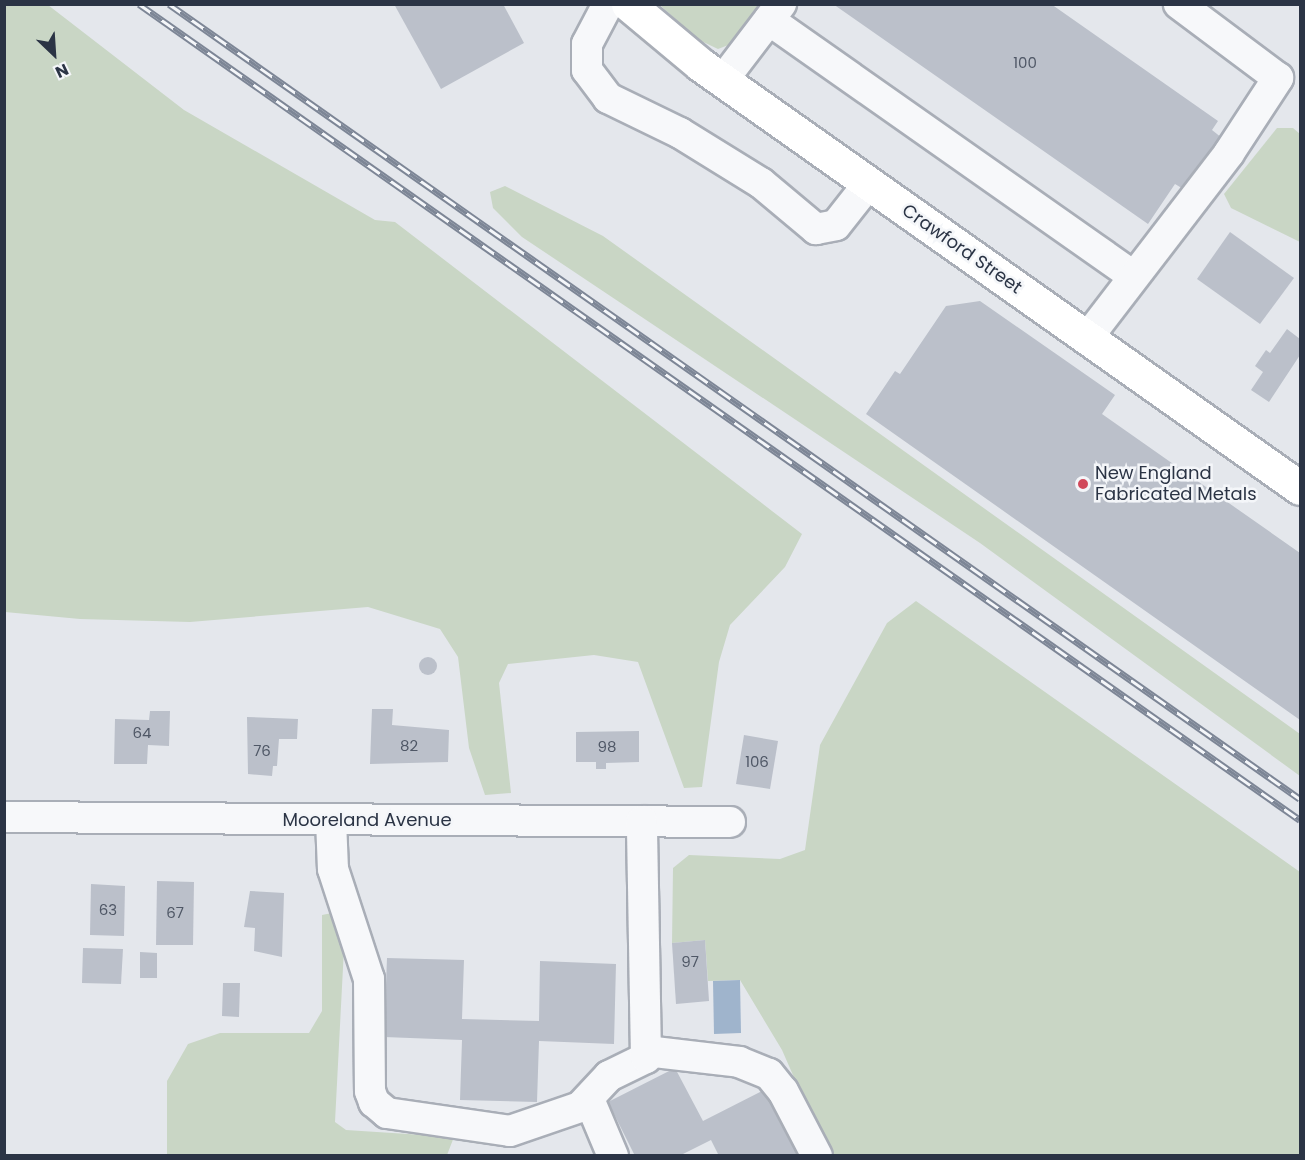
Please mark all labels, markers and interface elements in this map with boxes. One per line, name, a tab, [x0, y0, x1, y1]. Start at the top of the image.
north arrow	[24, 24, 84, 84]
house number: 100	[1013, 54, 1037, 72]
text: N	[52, 58, 72, 84]
street label: Crawford Street	[898, 200, 1026, 298]
place label: New England Fabricated Metals	[1095, 463, 1257, 506]
marker: New England Fabricated Metals	[1076, 477, 1090, 491]
house number: 64	[133, 724, 151, 742]
house number: 82	[400, 737, 418, 755]
house number: 98	[598, 738, 616, 756]
house number: 76	[253, 742, 271, 760]
house number: 106	[745, 753, 769, 771]
street label: Mooreland Avenue	[282, 809, 452, 831]
house number: 63	[99, 901, 117, 919]
house number: 67	[166, 904, 184, 922]
house number: 97	[681, 953, 699, 971]

